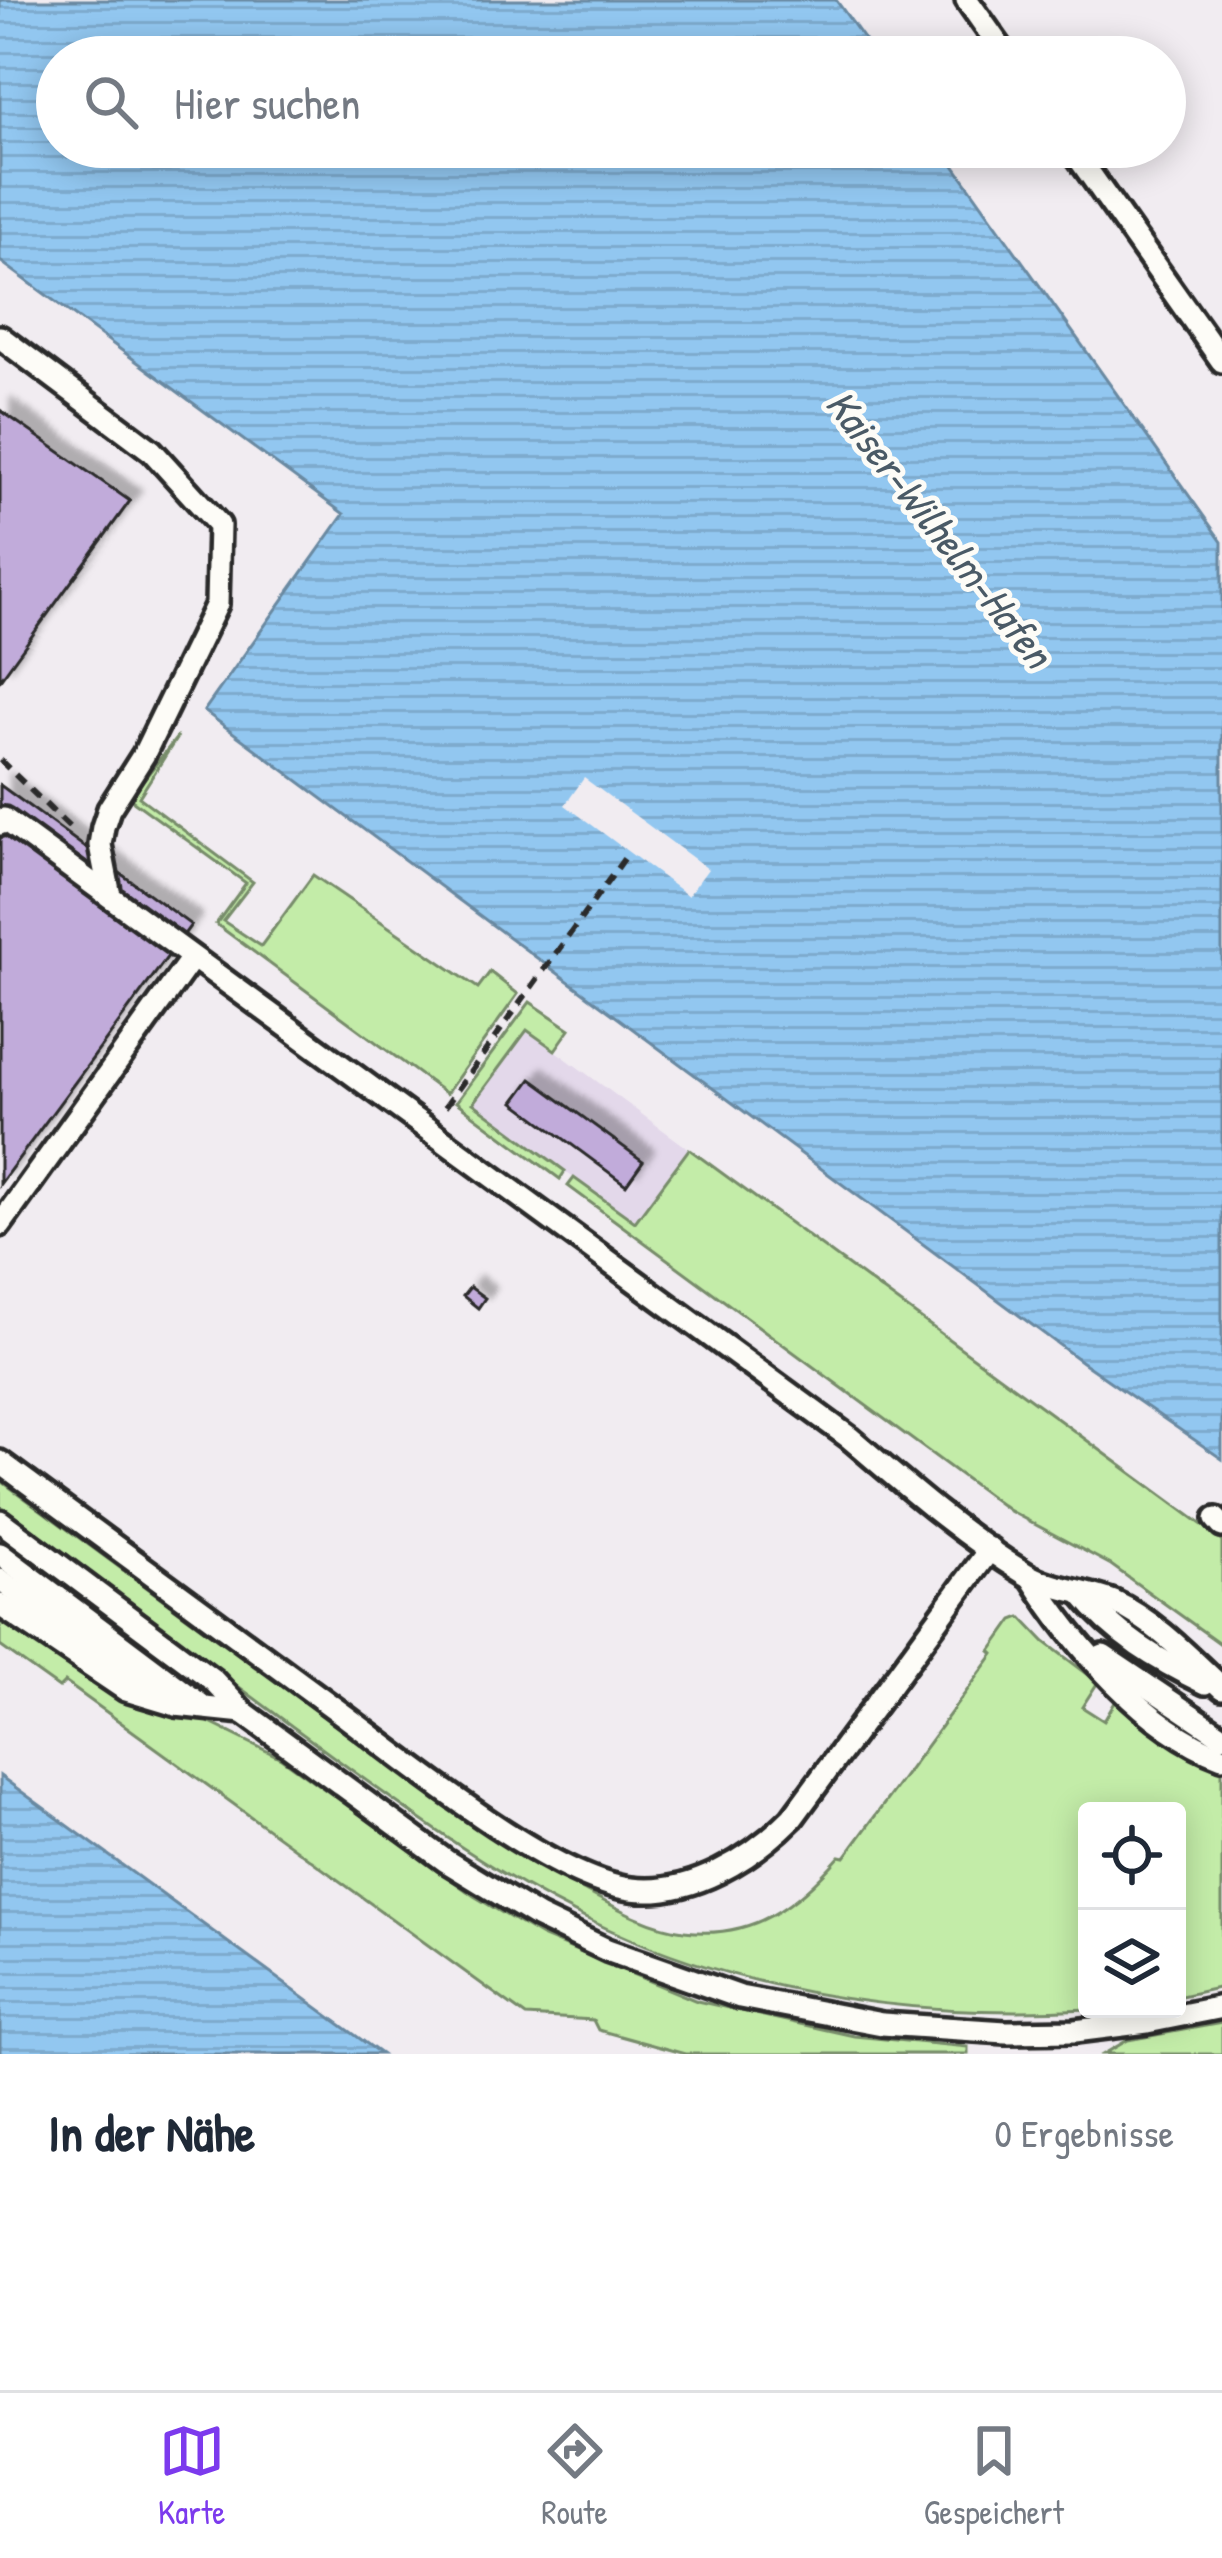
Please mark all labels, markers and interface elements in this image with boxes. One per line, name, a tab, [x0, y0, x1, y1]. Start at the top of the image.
search box	[36, 36, 1186, 168]
icon: search	[78, 69, 144, 135]
text: Hier suchen	[174, 72, 361, 133]
water label: Kaiser-Wilhelm-Hafen	[813, 377, 1068, 681]
map controls	[1078, 1802, 1186, 2018]
button: locate	[1078, 1802, 1186, 1910]
button: layers	[1078, 1910, 1186, 2018]
text: In der Nähe	[48, 2098, 255, 2167]
text: 0 Ergebnisse	[994, 2106, 1174, 2159]
tab: Karte	[158, 2418, 225, 2534]
tab: Route	[542, 2418, 608, 2534]
tab: Gespeichert	[924, 2418, 1064, 2534]

